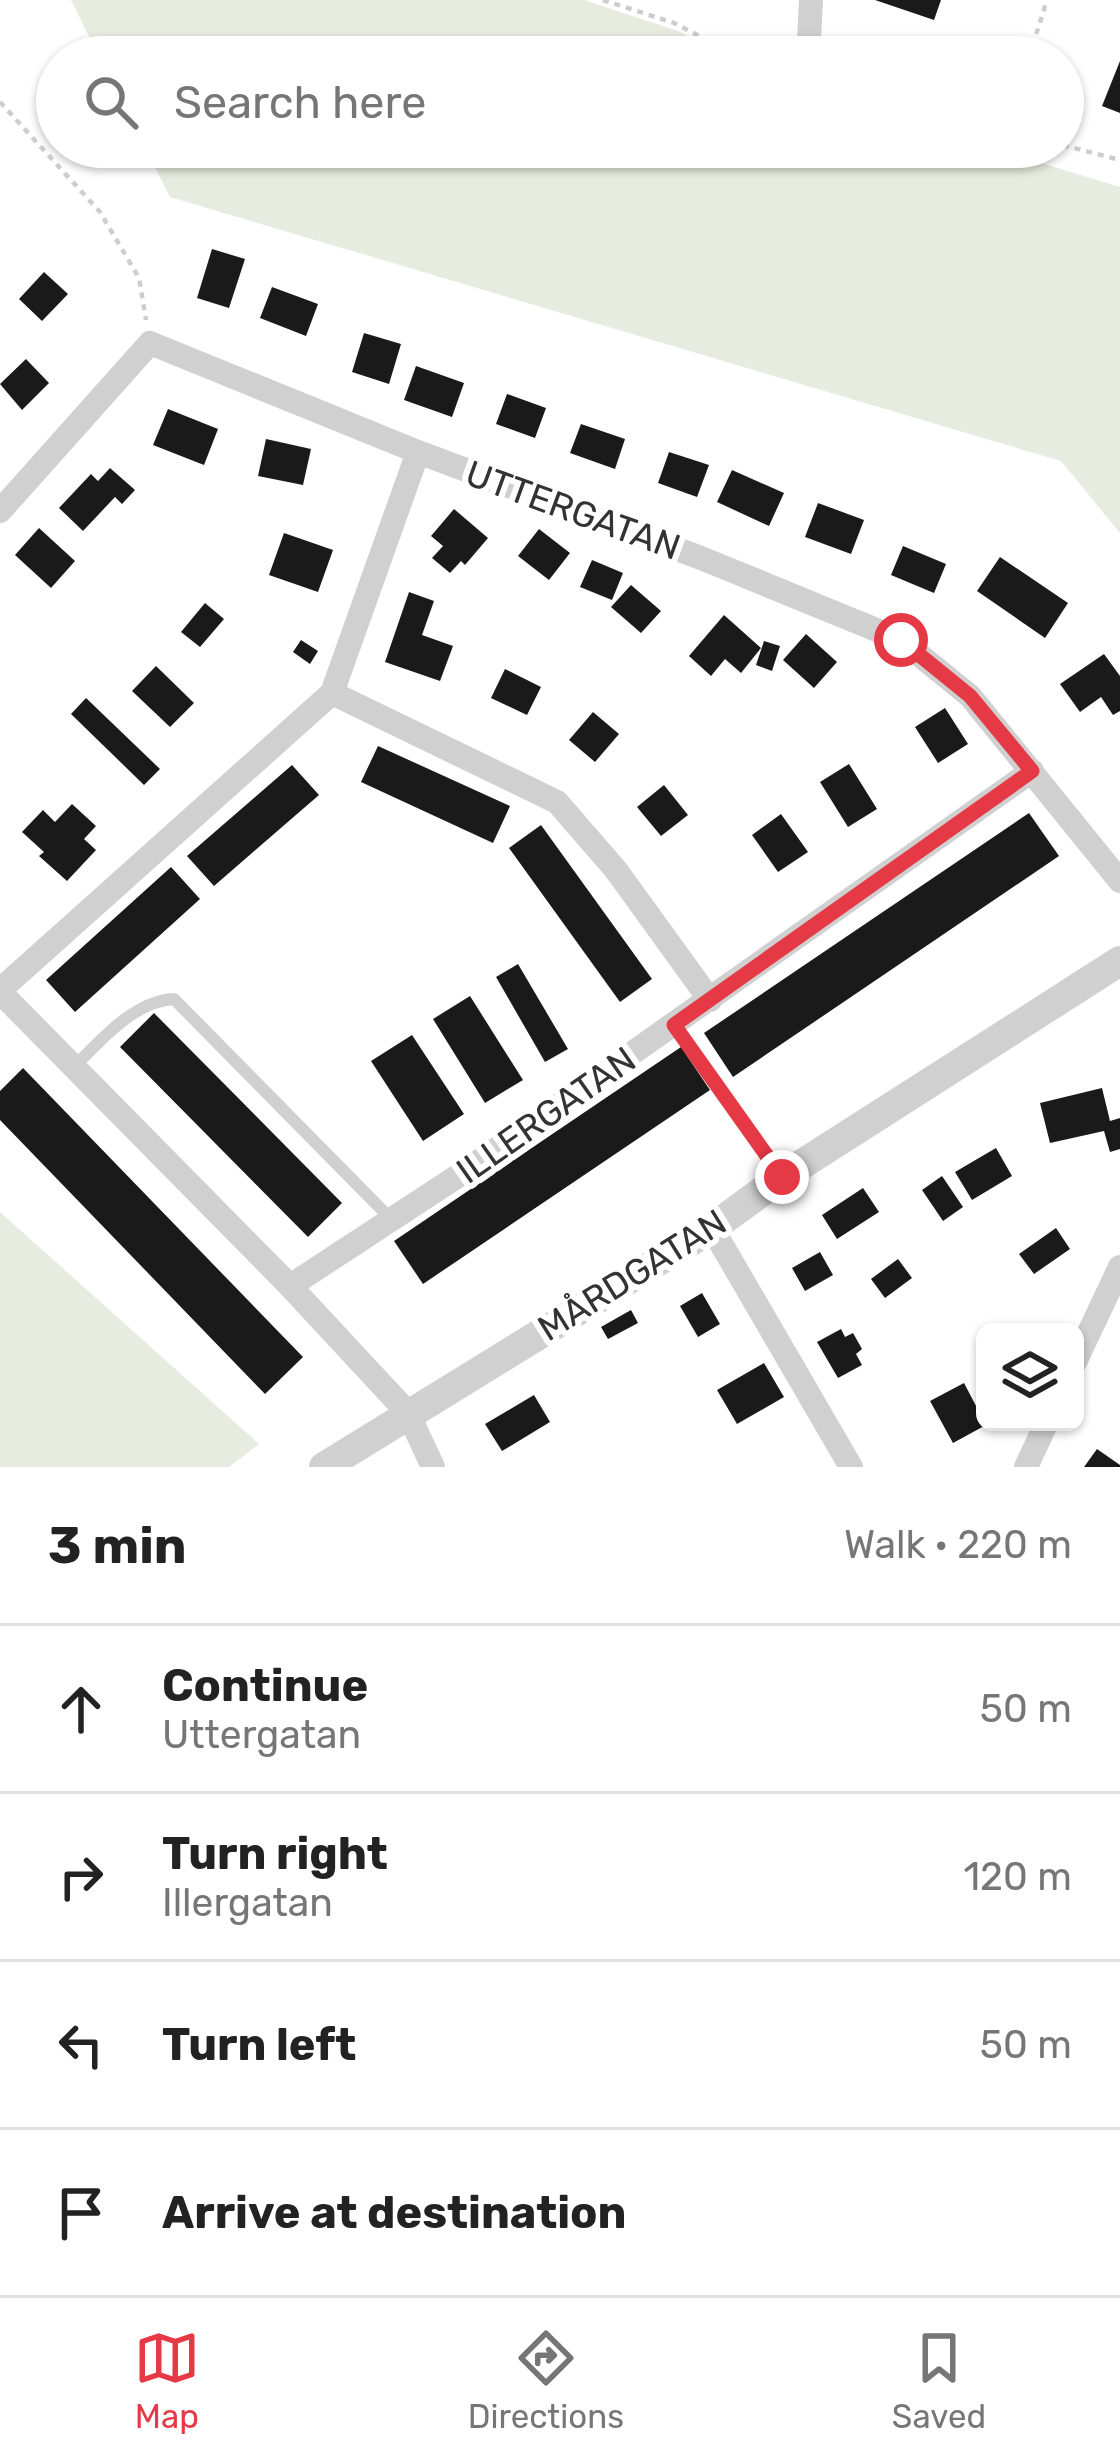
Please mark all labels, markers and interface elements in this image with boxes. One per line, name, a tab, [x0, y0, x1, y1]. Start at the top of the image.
search box	[36, 36, 1084, 168]
icon: search	[78, 69, 144, 135]
text: Search here	[174, 76, 426, 129]
street label: UTTERGATAN	[460, 451, 686, 569]
route start	[874, 613, 928, 667]
street label: ILLERGATAN	[448, 1038, 644, 1192]
route end	[755, 1150, 809, 1204]
street label: MÅRDGATAN	[530, 1200, 734, 1350]
map controls	[976, 1323, 1084, 1431]
button: layers	[976, 1323, 1084, 1431]
text: 3 min	[48, 1515, 187, 1576]
text: Walk · 220 m	[844, 1522, 1072, 1568]
text: Continue	[162, 1659, 368, 1712]
icon: ahead	[48, 1676, 114, 1742]
text: 50 m	[980, 1686, 1072, 1732]
text: Uttergatan	[162, 1712, 361, 1758]
text: Turn right	[162, 1827, 388, 1880]
icon: right	[48, 1844, 114, 1910]
text: 120 m	[963, 1854, 1072, 1900]
text: Illergatan	[162, 1880, 333, 1926]
icon: left	[48, 2012, 114, 2078]
text: Turn left	[162, 2018, 356, 2071]
text: 50 m	[980, 2022, 1072, 2068]
icon: arrive	[48, 2180, 114, 2246]
text: Arrive at destination	[162, 2186, 627, 2239]
tab: Map	[134, 2325, 200, 2436]
tab: Directions	[468, 2325, 624, 2436]
tab: Saved	[892, 2325, 986, 2436]

